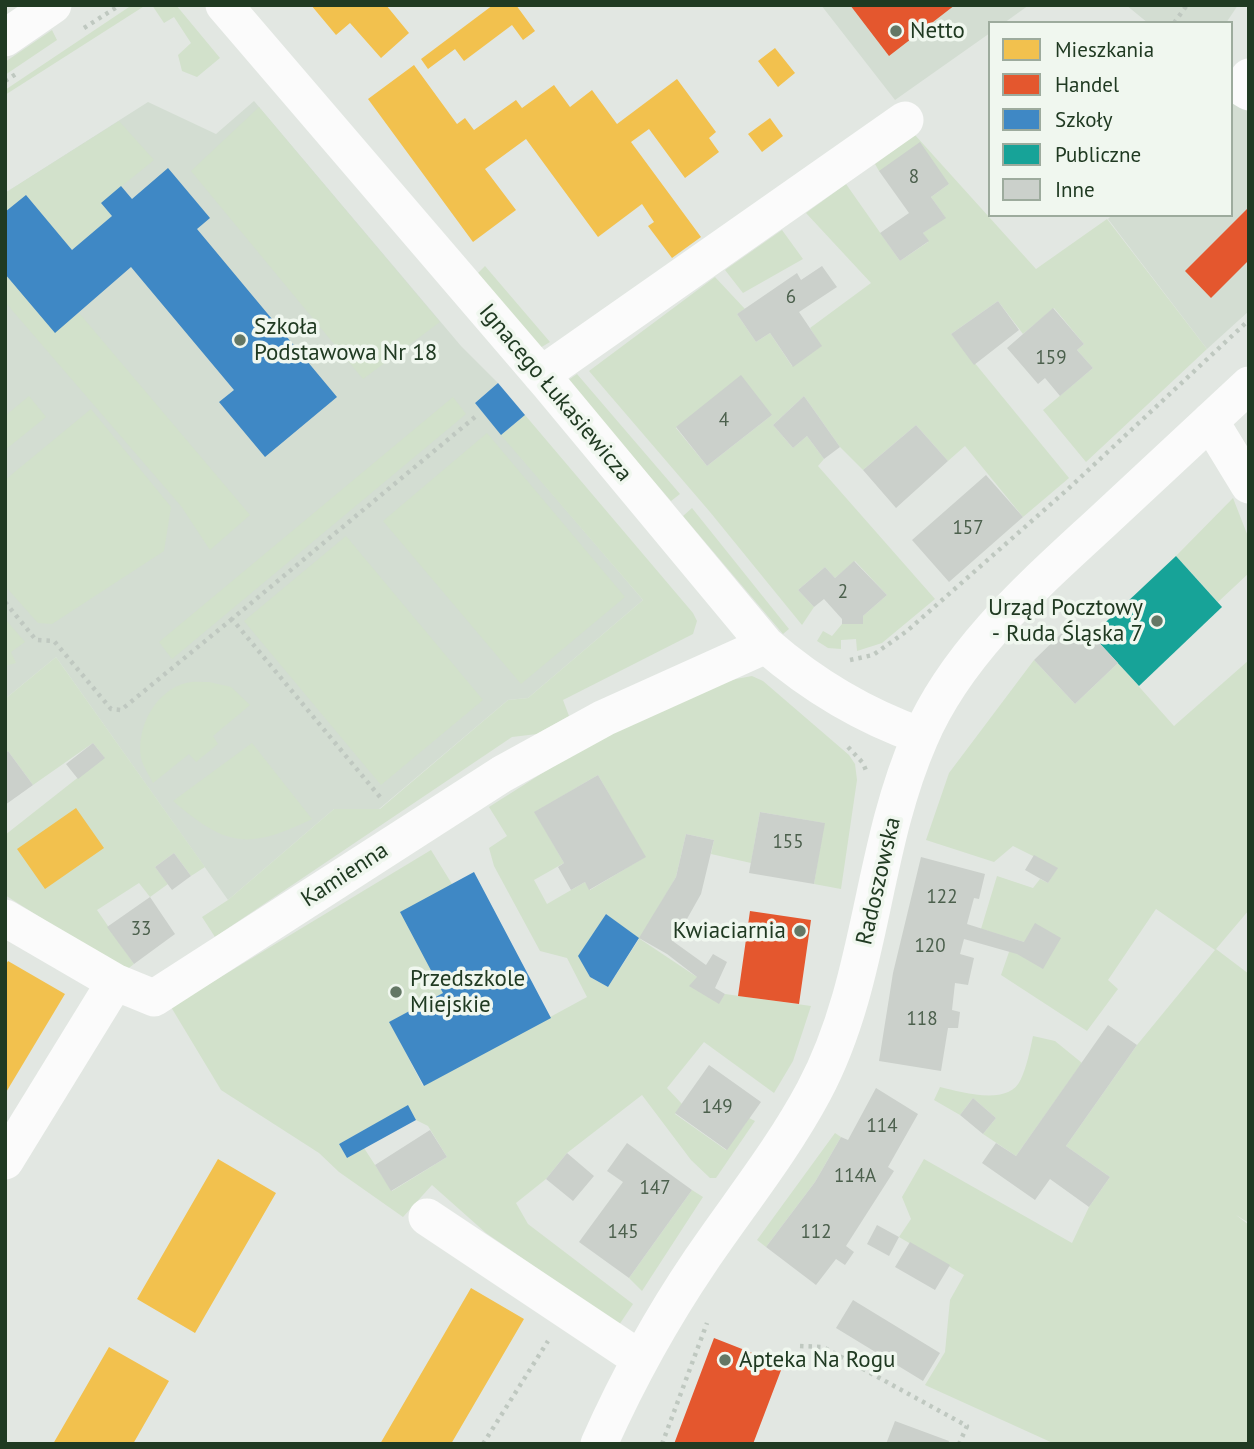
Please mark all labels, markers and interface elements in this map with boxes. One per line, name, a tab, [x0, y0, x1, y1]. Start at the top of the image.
place label: Netto	[910, 17, 965, 45]
legend	[988, 21, 1233, 217]
marker: Netto	[888, 23, 904, 39]
text: Mieszkania	[1055, 36, 1154, 63]
text: Handel	[1055, 71, 1119, 98]
text: Szkoły	[1055, 106, 1113, 133]
text: Publiczne	[1055, 141, 1141, 168]
house number: 8	[909, 167, 919, 189]
text: Inne	[1055, 176, 1095, 203]
house number: 6	[786, 287, 796, 309]
street label: Ignacego Łukasiewicza	[473, 299, 637, 487]
place label: Szkoła Podstawowa Nr 18	[254, 313, 437, 367]
marker: Szkoła Podstawowa Nr 18	[232, 332, 248, 348]
house number: 159	[1035, 348, 1067, 370]
house number: 4	[719, 410, 729, 432]
house number: 157	[952, 518, 984, 540]
house number: 2	[838, 582, 848, 604]
place label: Urząd Pocztowy - Ruda Śląska 7	[988, 594, 1143, 648]
marker: Urząd Pocztowy - Ruda Śląska 7	[1149, 613, 1165, 629]
street label: Radoszowska	[851, 814, 907, 948]
house number: 155	[772, 832, 804, 854]
street label: Kamienna	[296, 837, 394, 913]
house number: 122	[926, 887, 958, 909]
place label: Kwiaciarnia	[673, 917, 786, 945]
house number: 33	[131, 919, 151, 941]
marker: Kwiaciarnia	[792, 923, 808, 939]
house number: 120	[914, 936, 946, 958]
place label: Przedszkole Miejskie	[410, 965, 525, 1019]
marker: Przedszkole Miejskie	[388, 984, 404, 1000]
house number: 118	[906, 1009, 938, 1031]
house number: 149	[701, 1097, 733, 1119]
house number: 114	[866, 1116, 898, 1138]
house number: 114A	[834, 1166, 876, 1188]
house number: 147	[639, 1178, 671, 1200]
house number: 145	[607, 1222, 639, 1244]
house number: 112	[800, 1222, 832, 1244]
place label: Apteka Na Rogu	[739, 1346, 895, 1374]
marker: Apteka Na Rogu	[717, 1352, 733, 1368]

